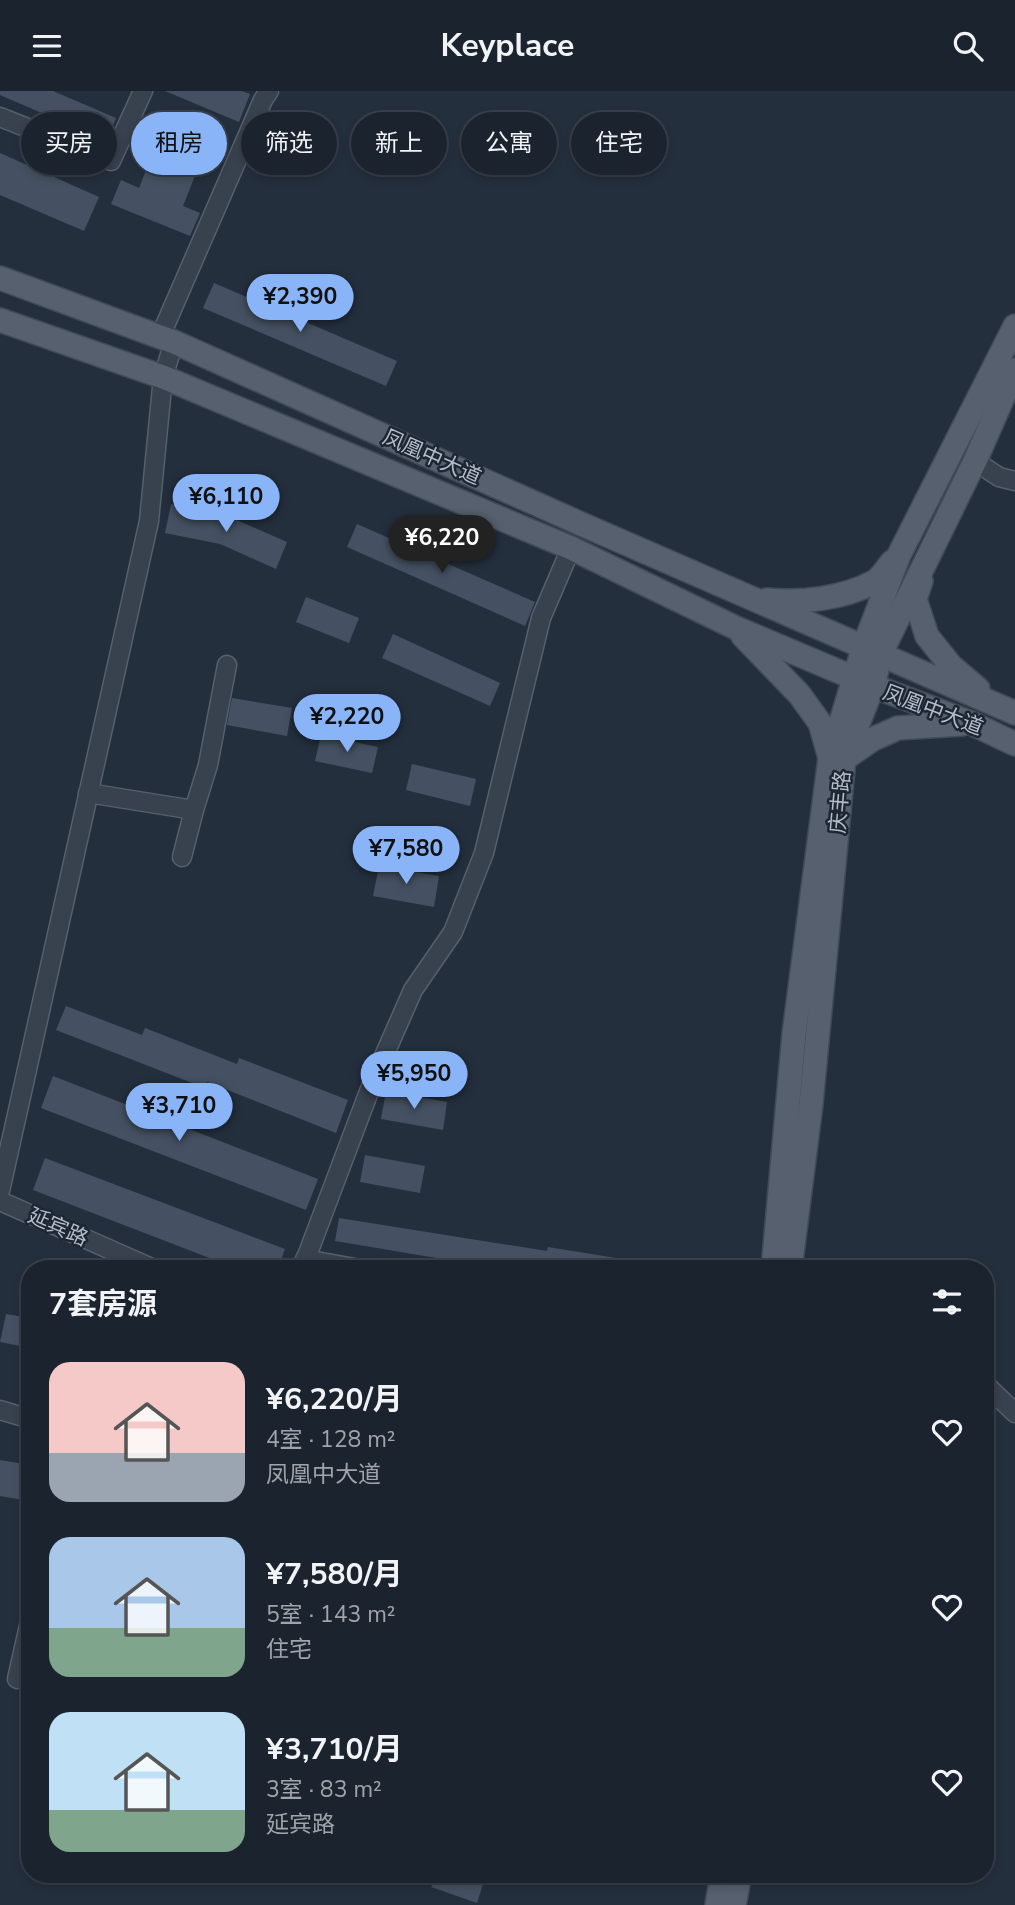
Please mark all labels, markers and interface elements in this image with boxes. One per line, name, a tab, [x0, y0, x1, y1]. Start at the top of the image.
text: Keyplace	[441, 24, 574, 67]
icon: menu	[28, 27, 66, 65]
icon: search	[949, 27, 987, 65]
chip: 买房	[21, 112, 117, 175]
chip: 租房	[131, 112, 227, 175]
chip: 筛选	[241, 112, 337, 175]
chip: 新上	[351, 112, 447, 175]
chip: 公寓	[461, 112, 557, 175]
chip: 住宅	[571, 112, 667, 175]
pin: ¥2,390	[243, 275, 357, 334]
text: ¥2,390	[263, 281, 337, 312]
street label: 凤凰中大道	[378, 423, 486, 491]
pin: ¥6,110	[169, 475, 283, 534]
text: ¥6,110	[189, 481, 263, 512]
pin: ¥6,220	[385, 515, 499, 575]
text: ¥6,220	[405, 522, 479, 553]
street label: 凤凰中大道	[879, 678, 987, 742]
pin: ¥2,220	[290, 695, 404, 754]
text: ¥2,220	[310, 701, 384, 732]
street label: 庆丰路	[823, 769, 857, 835]
pin: ¥7,580	[349, 827, 463, 886]
text: ¥7,580	[369, 833, 443, 864]
pin: ¥5,950	[357, 1051, 471, 1111]
text: ¥5,950	[377, 1058, 451, 1089]
pin: ¥3,710	[122, 1083, 236, 1143]
text: ¥3,710	[142, 1090, 216, 1121]
street label: 延宾路	[24, 1201, 92, 1253]
icon: filters	[928, 1283, 966, 1321]
text: 7套房源	[49, 1284, 157, 1325]
text: ¥6,220/月	[266, 1379, 403, 1420]
icon: home	[105, 1390, 189, 1474]
icon: heart	[928, 1413, 966, 1451]
text: 4室 · 128 m²	[266, 1424, 396, 1455]
text: 凤凰中大道	[266, 1459, 381, 1490]
text: ¥7,580/月	[266, 1554, 403, 1595]
icon: home	[105, 1565, 189, 1649]
icon: heart	[928, 1588, 966, 1626]
text: 5室 · 143 m²	[266, 1599, 396, 1630]
text: 住宅	[266, 1634, 312, 1665]
text: ¥3,710/月	[266, 1729, 403, 1770]
icon: home	[105, 1740, 189, 1824]
icon: heart	[928, 1763, 966, 1801]
text: 3室 · 83 m²	[266, 1774, 382, 1805]
text: 延宾路	[266, 1809, 335, 1840]

